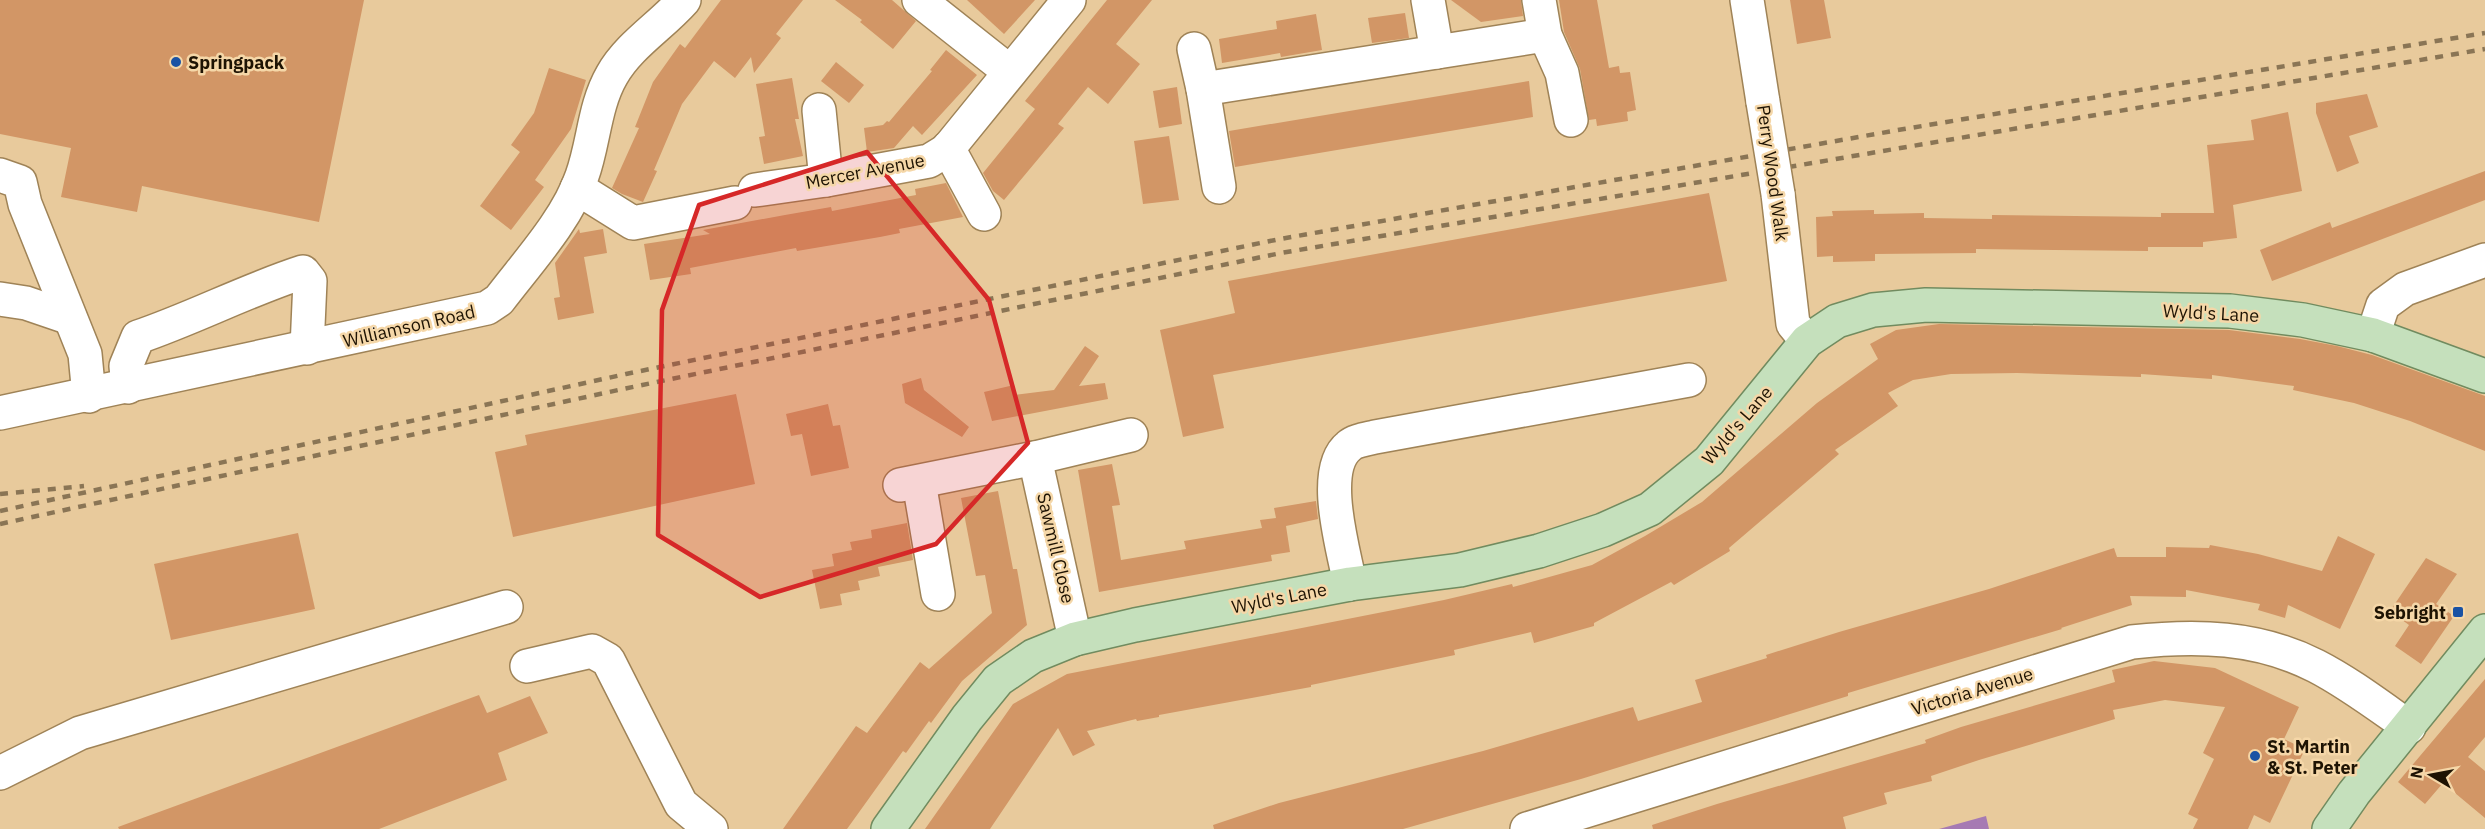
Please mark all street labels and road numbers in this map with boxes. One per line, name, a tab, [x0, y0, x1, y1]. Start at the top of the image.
street label: Perry Wood Walk	[1752, 103, 1794, 243]
street label: Mercer Avenue	[804, 148, 927, 194]
street label: Wyld's Lane	[2162, 299, 2260, 327]
street label: Williamson Road	[341, 300, 477, 352]
street label: Wyld's Lane	[1697, 381, 1777, 469]
street label: Sawmill Close	[1032, 490, 1080, 606]
street label: Wyld's Lane	[1229, 577, 1329, 618]
street label: Victoria Avenue	[1908, 662, 2036, 720]

